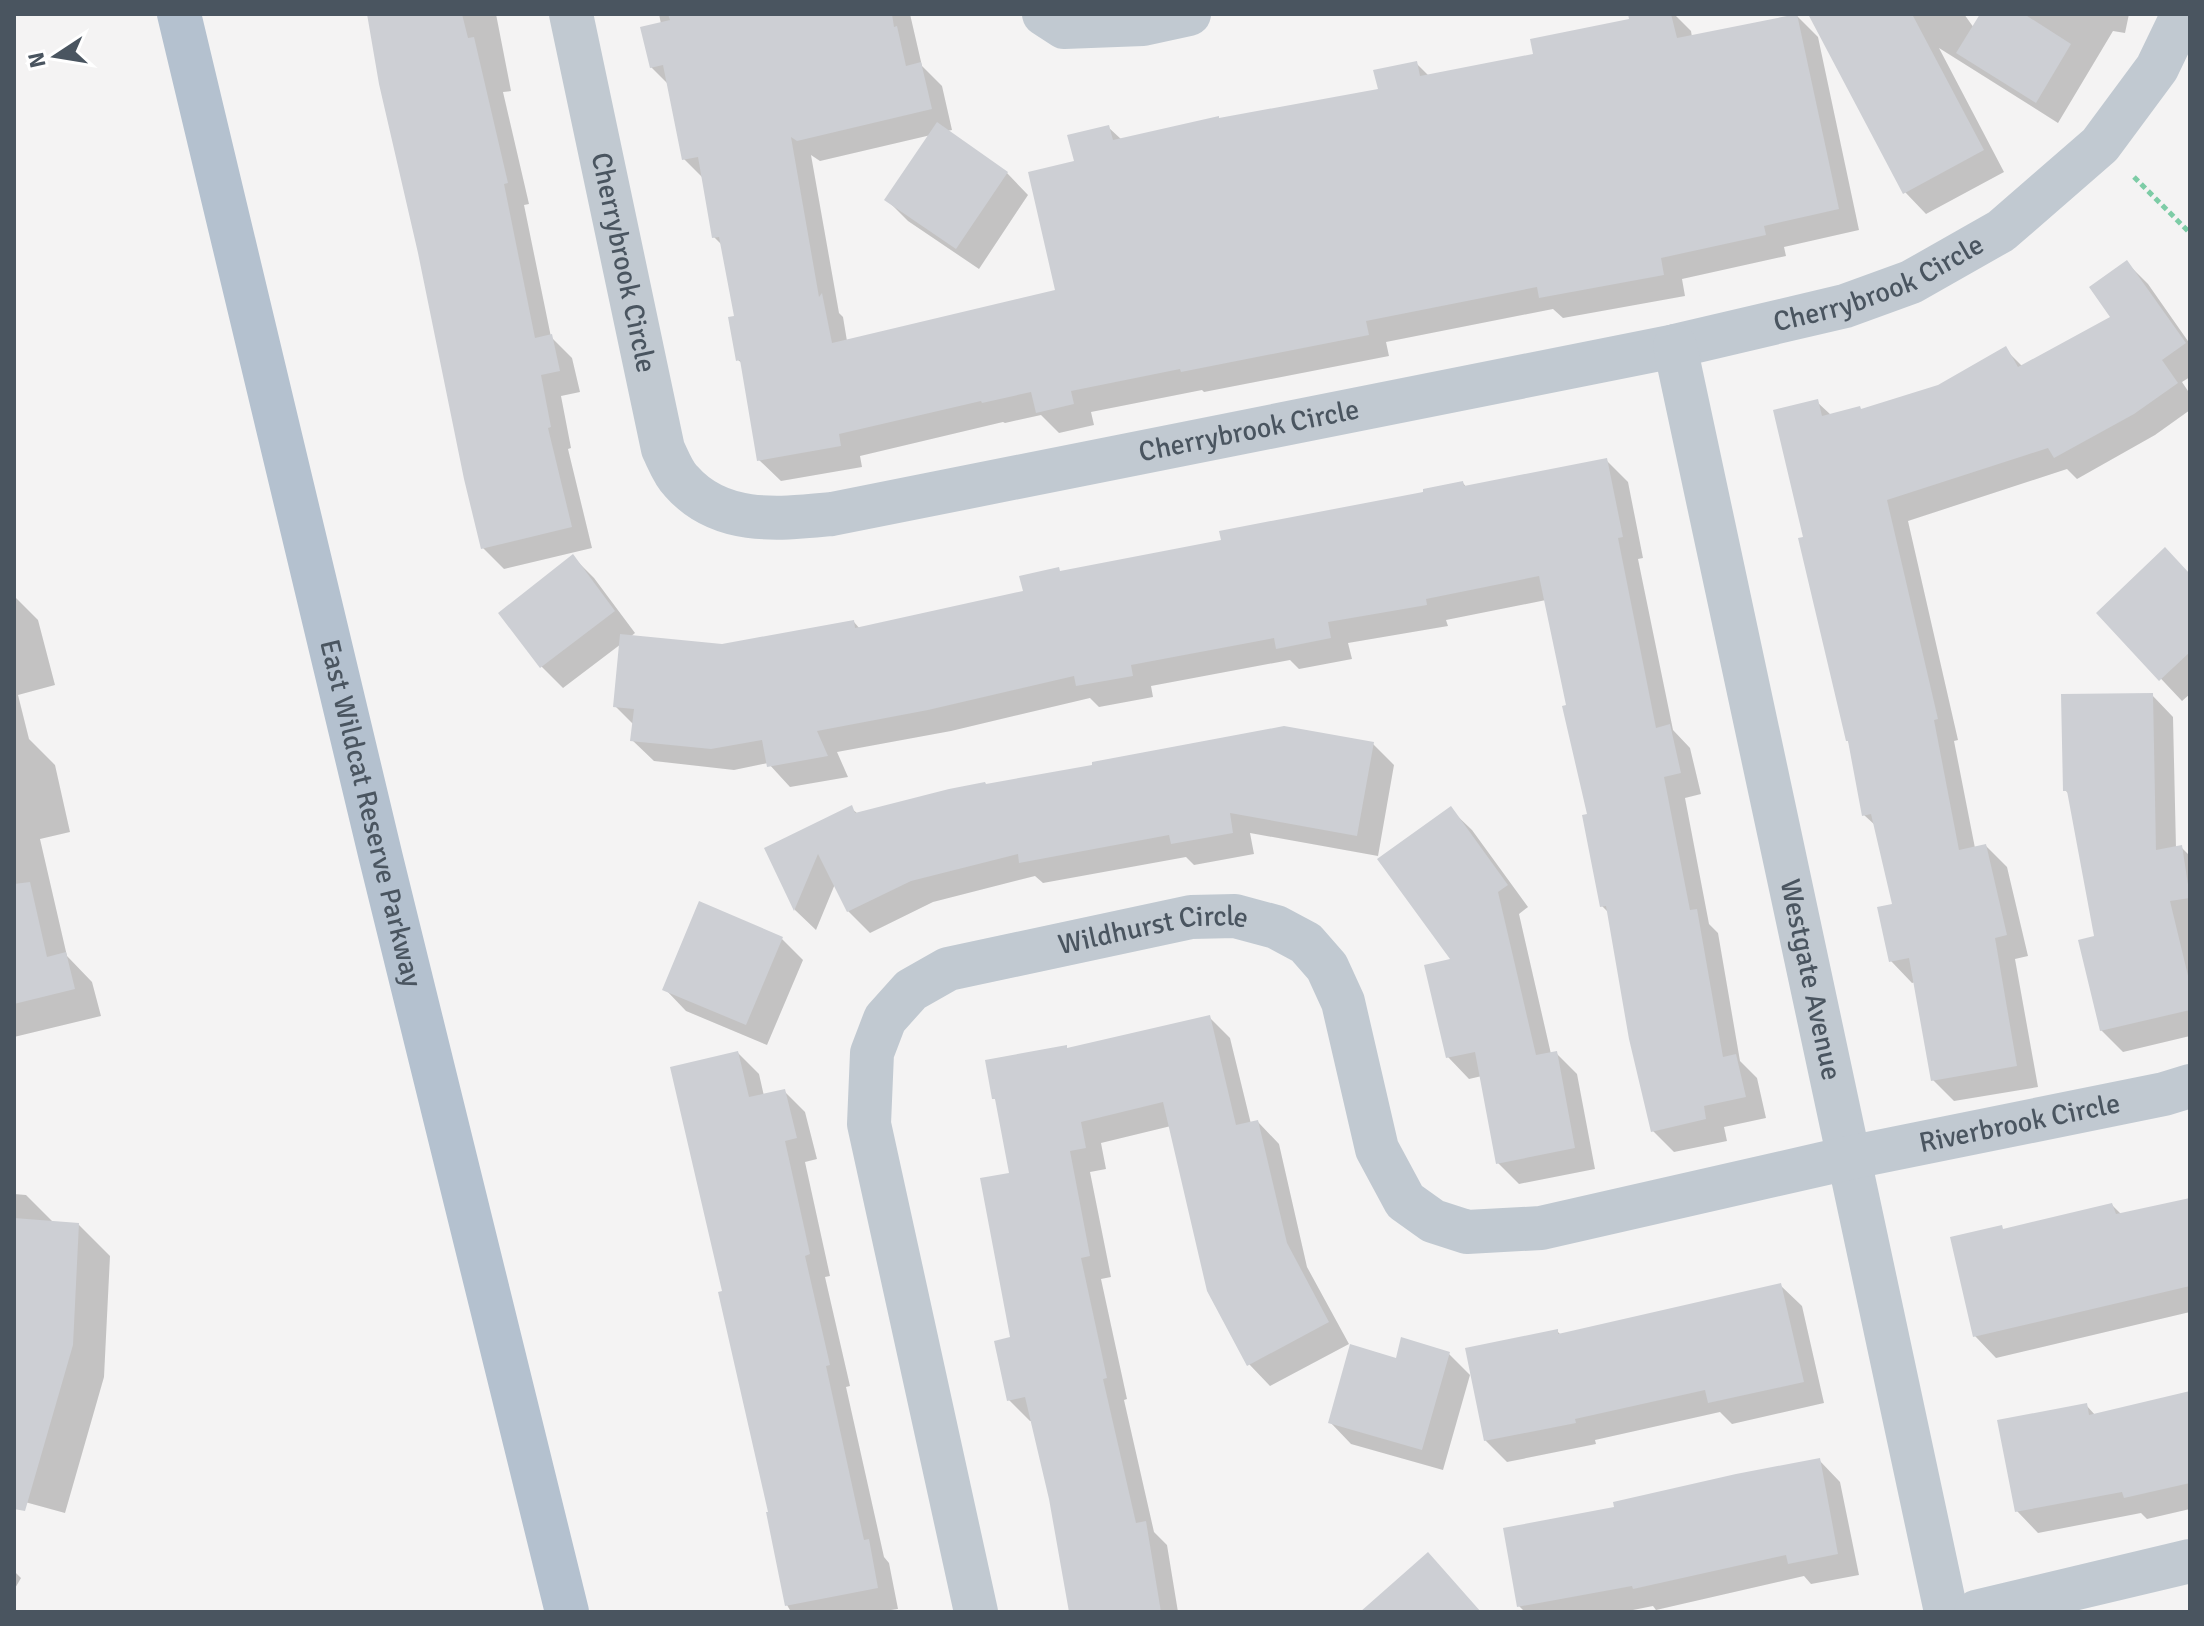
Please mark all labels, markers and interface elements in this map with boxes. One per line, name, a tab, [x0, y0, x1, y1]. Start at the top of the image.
north arrow	[16, 16, 96, 96]
text: N	[22, 50, 52, 70]
street label: Cherrybrook Circle	[584, 149, 663, 376]
street label: Cherrybrook Circle	[1770, 227, 1990, 339]
street label: Cherrybrook Circle	[1136, 392, 1362, 469]
street label: East Wildcat Reserve Parkway	[312, 636, 429, 991]
street label: Westgate Avenue	[1773, 876, 1849, 1083]
street label: Wildhurst Circle	[1055, 899, 1252, 962]
street label: Riverbrook Circle	[1916, 1086, 2123, 1160]

